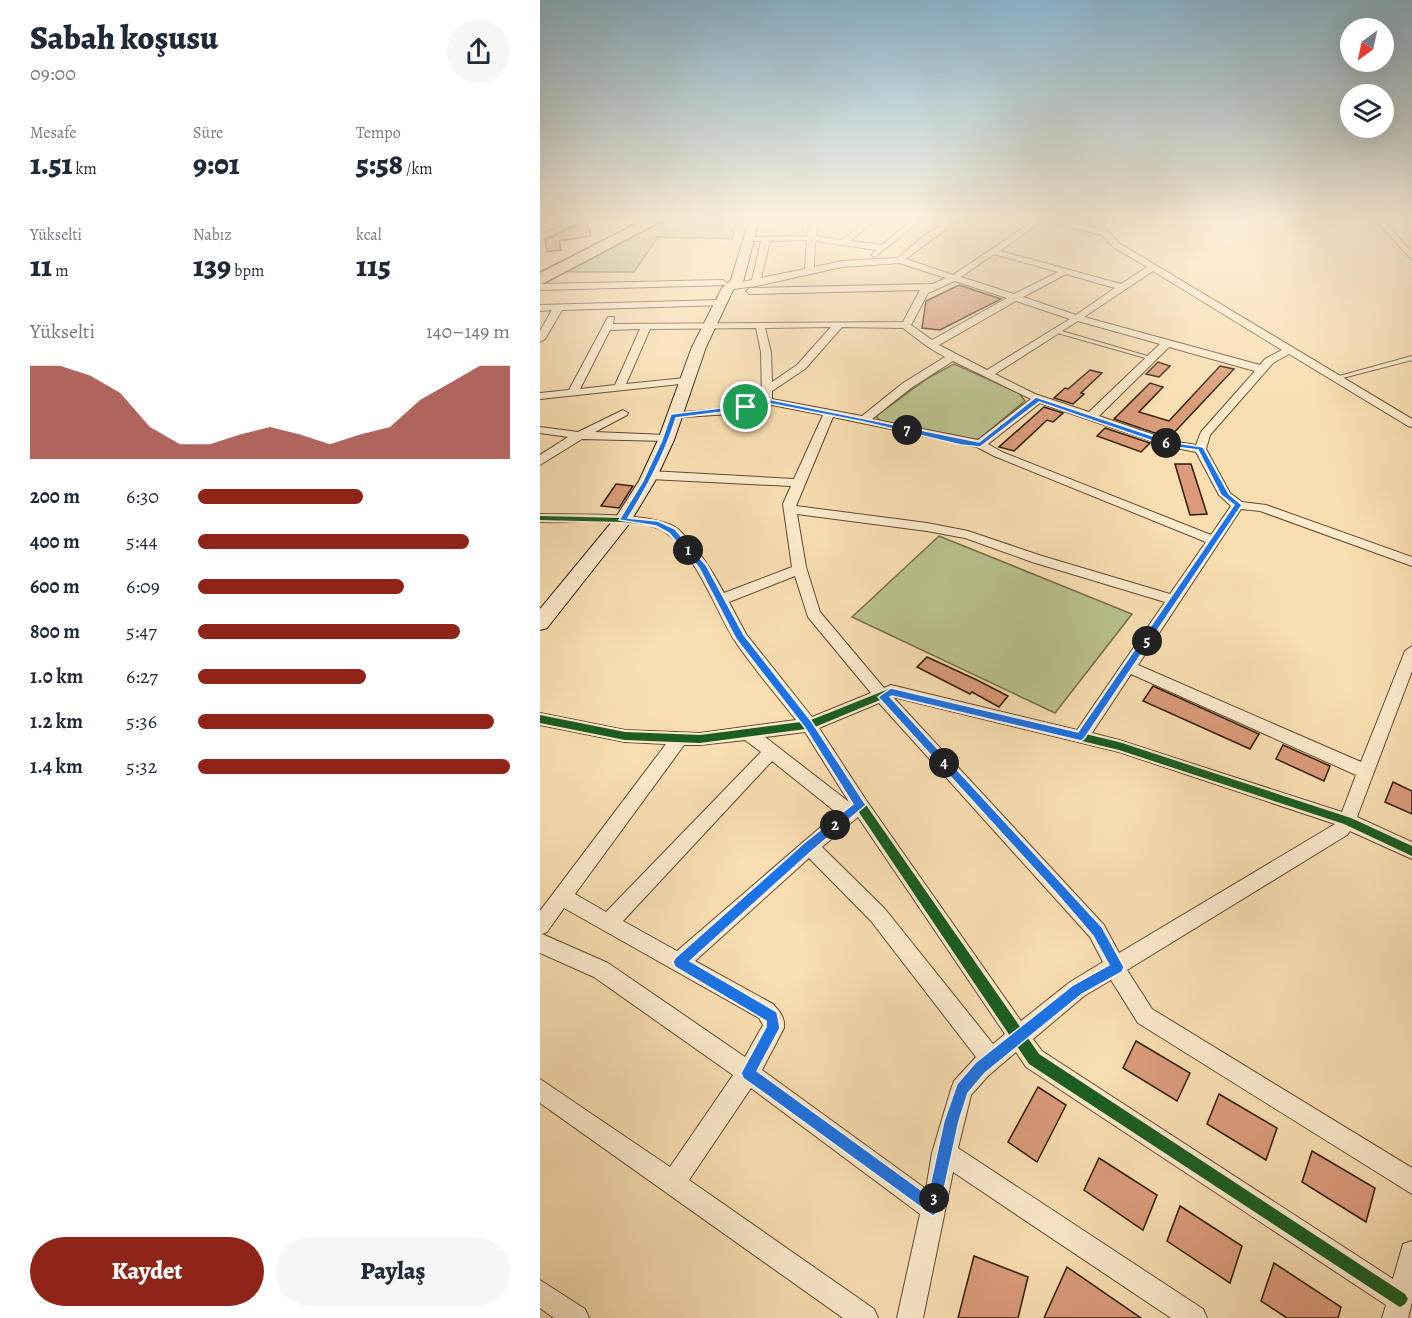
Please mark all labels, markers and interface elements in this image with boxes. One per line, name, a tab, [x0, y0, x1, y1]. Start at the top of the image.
text: Sabah koşusu	[30, 15, 218, 60]
north arrow	[1340, 18, 1394, 72]
map controls	[1340, 18, 1394, 138]
button: share	[447, 20, 510, 83]
text: 09:00	[30, 60, 76, 87]
button: layers	[1340, 84, 1394, 138]
text: Mesafe	[30, 122, 76, 144]
text: Süre	[193, 122, 223, 144]
text: Tempo	[356, 122, 401, 144]
text: 1.51	[30, 144, 72, 184]
text: 9:01	[193, 144, 240, 184]
text: 5:58	[356, 144, 403, 184]
text: km	[72, 158, 97, 180]
text: /km	[403, 158, 433, 180]
text: Yükselti	[30, 224, 82, 246]
text: Nabız	[193, 224, 232, 246]
text: kcal	[356, 224, 382, 246]
text: 11	[30, 246, 52, 286]
text: 139	[193, 246, 231, 286]
text: 115	[356, 246, 391, 286]
text: m	[52, 260, 68, 282]
text: bpm	[231, 260, 264, 282]
text: Yükselti	[30, 318, 95, 345]
text: 140–149 m	[426, 318, 510, 345]
pin	[720, 381, 771, 432]
icon: arrive	[729, 390, 762, 423]
pin: 7	[892, 415, 922, 445]
text: 7	[904, 419, 910, 441]
pin: 6	[1151, 428, 1181, 458]
text: 6	[1162, 432, 1170, 454]
text: 200 m	[30, 483, 80, 510]
text: 6:30	[126, 483, 159, 510]
text: 400 m	[30, 528, 80, 555]
text: 5:44	[126, 528, 157, 555]
pin: 1	[673, 535, 703, 565]
text: 1	[685, 539, 691, 561]
text: 600 m	[30, 573, 80, 600]
text: 6:09	[126, 573, 160, 600]
text: 800 m	[30, 618, 80, 645]
text: 5:47	[126, 618, 157, 645]
pin: 5	[1132, 626, 1162, 656]
text: 5	[1144, 630, 1150, 652]
text: 1.0 km	[30, 663, 83, 690]
text: 6:27	[126, 663, 158, 690]
text: 1.2 km	[30, 708, 83, 735]
text: 5:36	[126, 708, 157, 735]
pin: 4	[929, 748, 959, 778]
text: 4	[940, 752, 948, 774]
text: 1.4 km	[30, 753, 83, 780]
text: 5:32	[126, 753, 157, 780]
pin: 2	[820, 810, 850, 840]
text: 2	[831, 814, 839, 836]
pin: 3	[919, 1183, 949, 1213]
text: 3	[931, 1187, 937, 1209]
button: Kaydet	[30, 1237, 264, 1306]
button: Paylaş	[276, 1237, 510, 1306]

